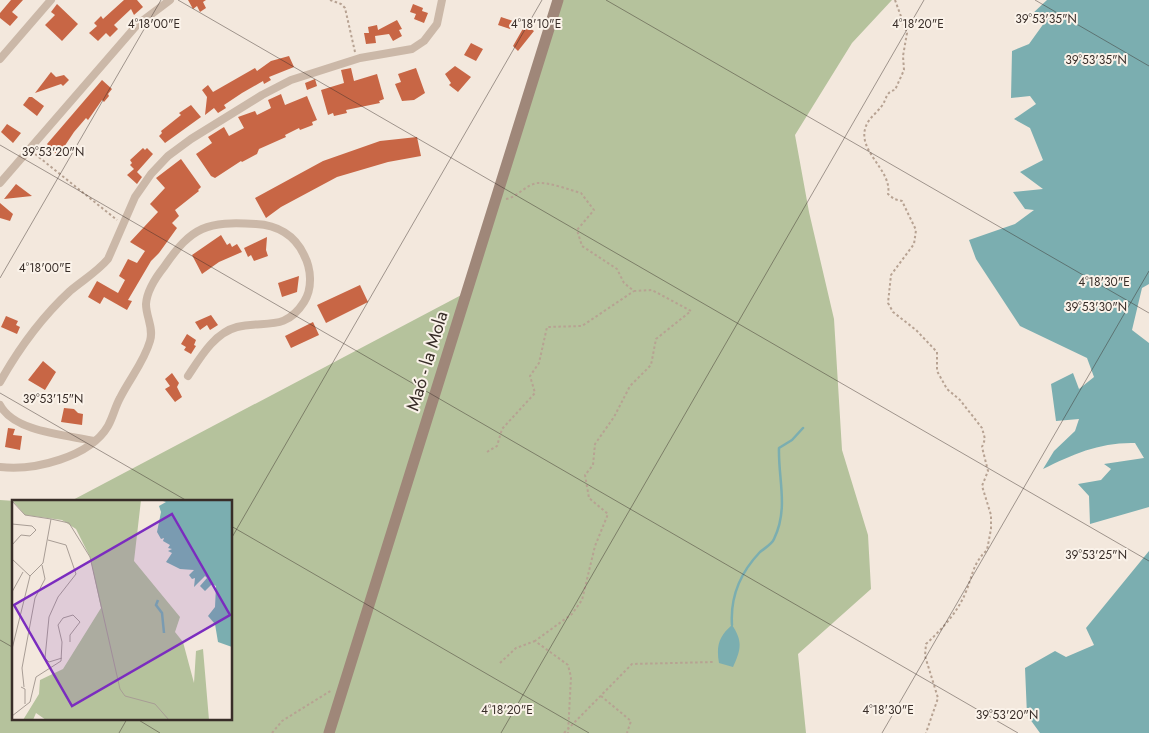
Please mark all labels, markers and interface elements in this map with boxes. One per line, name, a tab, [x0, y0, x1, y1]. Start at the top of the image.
text: 39°53'35"N	[1015, 10, 1077, 28]
text: 4°18'00"E	[128, 15, 180, 33]
text: 4°18'10"E	[511, 15, 561, 33]
text: 4°18'20"E	[892, 15, 944, 33]
text: 39°53'35"N	[1065, 51, 1127, 69]
text: 39°53'20"N	[22, 143, 84, 161]
text: 4°18'00"E	[19, 259, 71, 277]
text: 4°18'30"E	[1078, 273, 1130, 291]
text: 39°53'30"N	[1065, 298, 1127, 316]
street label: Maó - la Mola	[400, 308, 454, 414]
text: 39°53'15"N	[23, 390, 83, 408]
inset map	[12, 500, 232, 720]
text: 39°53'25"N	[1065, 546, 1127, 564]
text: 4°18'20"E	[481, 701, 533, 719]
text: 4°18'30"E	[862, 701, 914, 719]
text: 39°53'20"N	[976, 706, 1038, 724]

